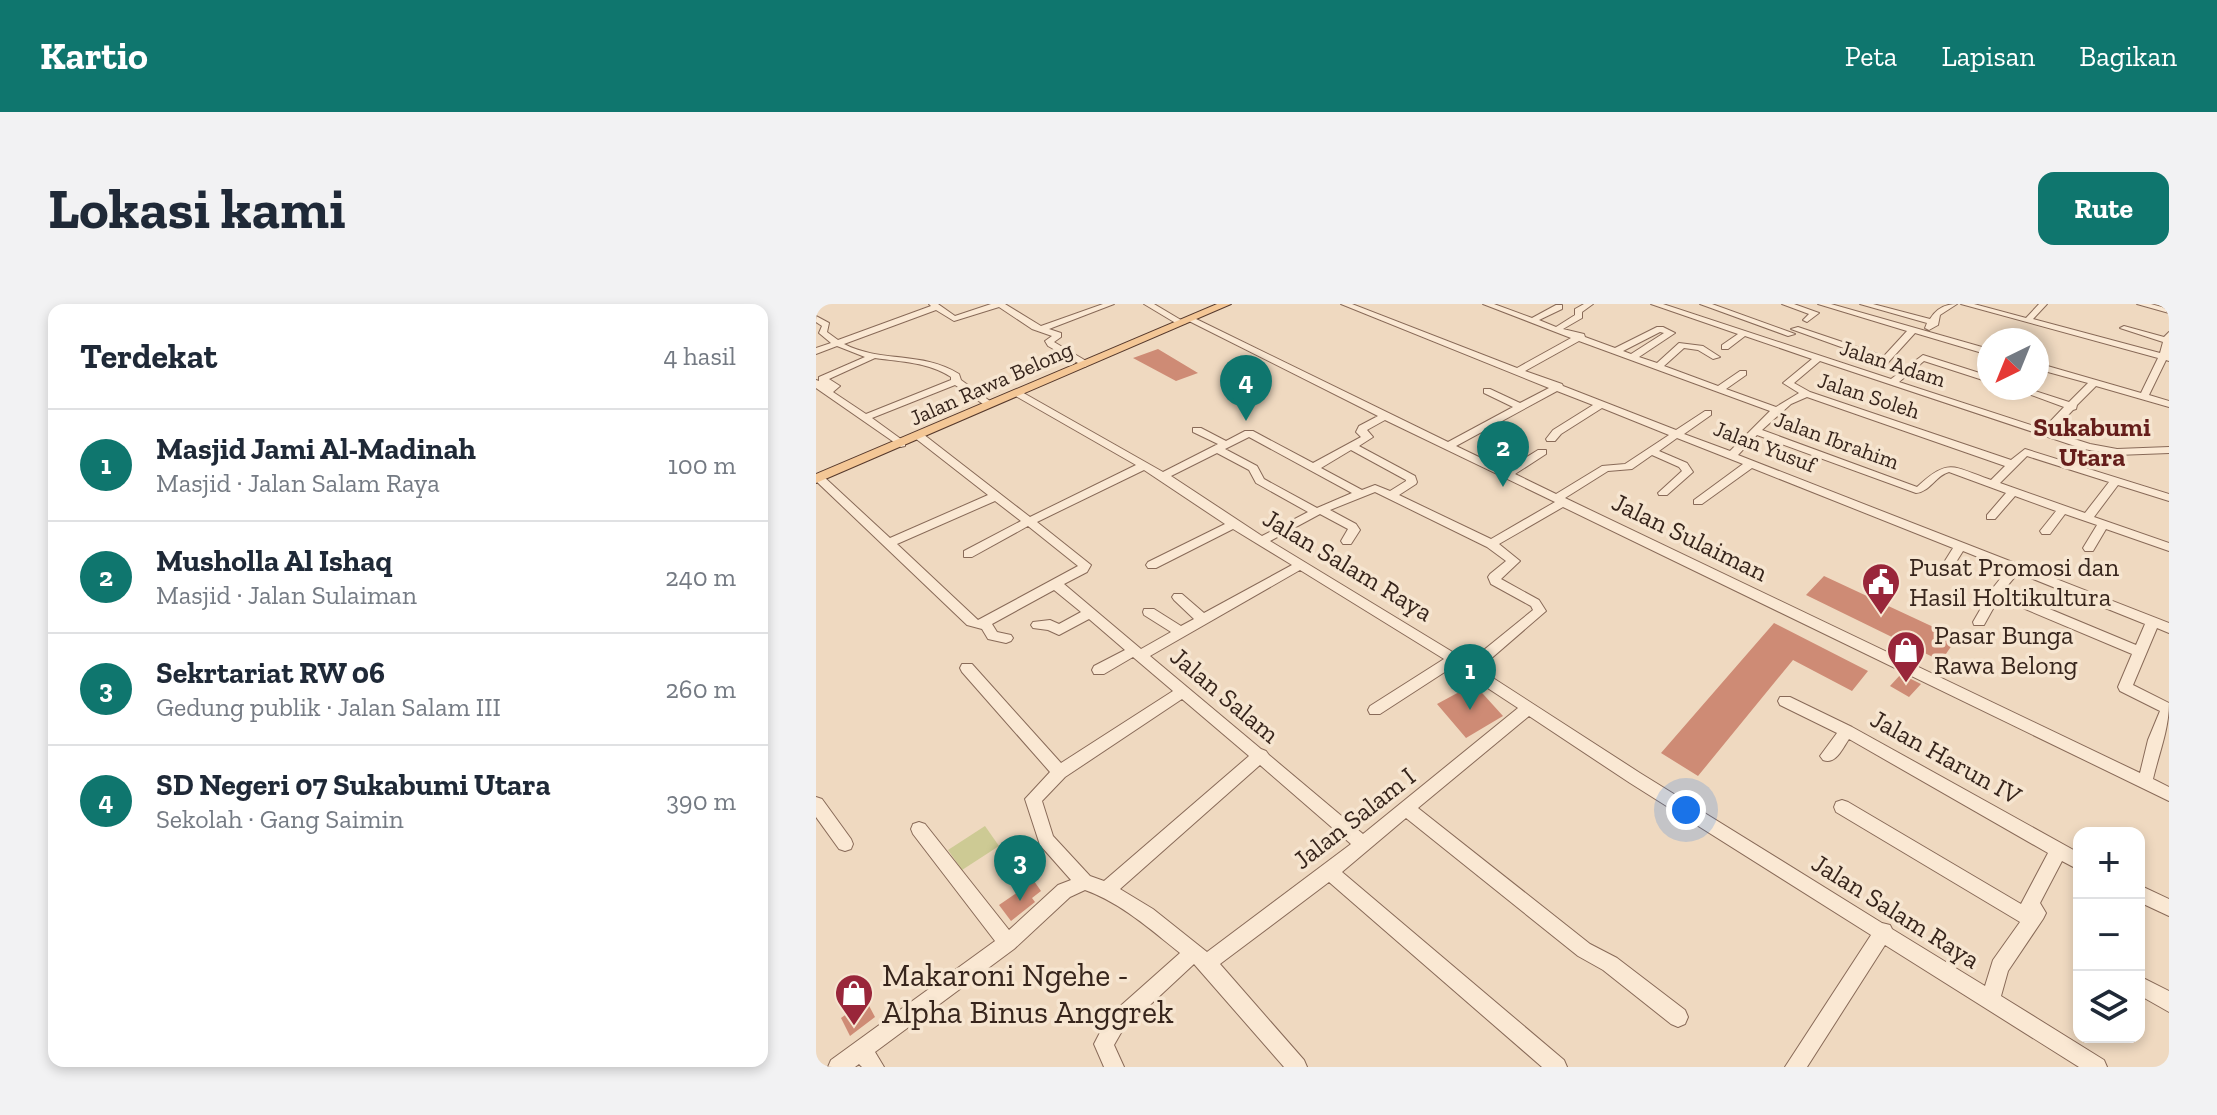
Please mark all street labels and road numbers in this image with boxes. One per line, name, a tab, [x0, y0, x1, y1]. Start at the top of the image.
street label: Jalan Adam	[1837, 334, 1949, 393]
street label: Jalan Rawa Belong	[905, 335, 1077, 432]
street label: Jalan Soleh	[1814, 366, 1924, 425]
street label: Jalan Ibrahim	[1771, 405, 1903, 475]
street label: Jalan Yusuf	[1710, 415, 1822, 479]
street label: Jalan Sulaiman	[1607, 486, 1773, 588]
street label: Jalan Salam Raya	[1257, 502, 1439, 628]
street label: Jalan Salam	[1164, 640, 1286, 750]
street label: Jalan Harun IV	[1865, 702, 2027, 812]
street label: Jalan Salam I	[1286, 760, 1422, 876]
street label: Jalan Salam Raya	[1806, 847, 1986, 976]

